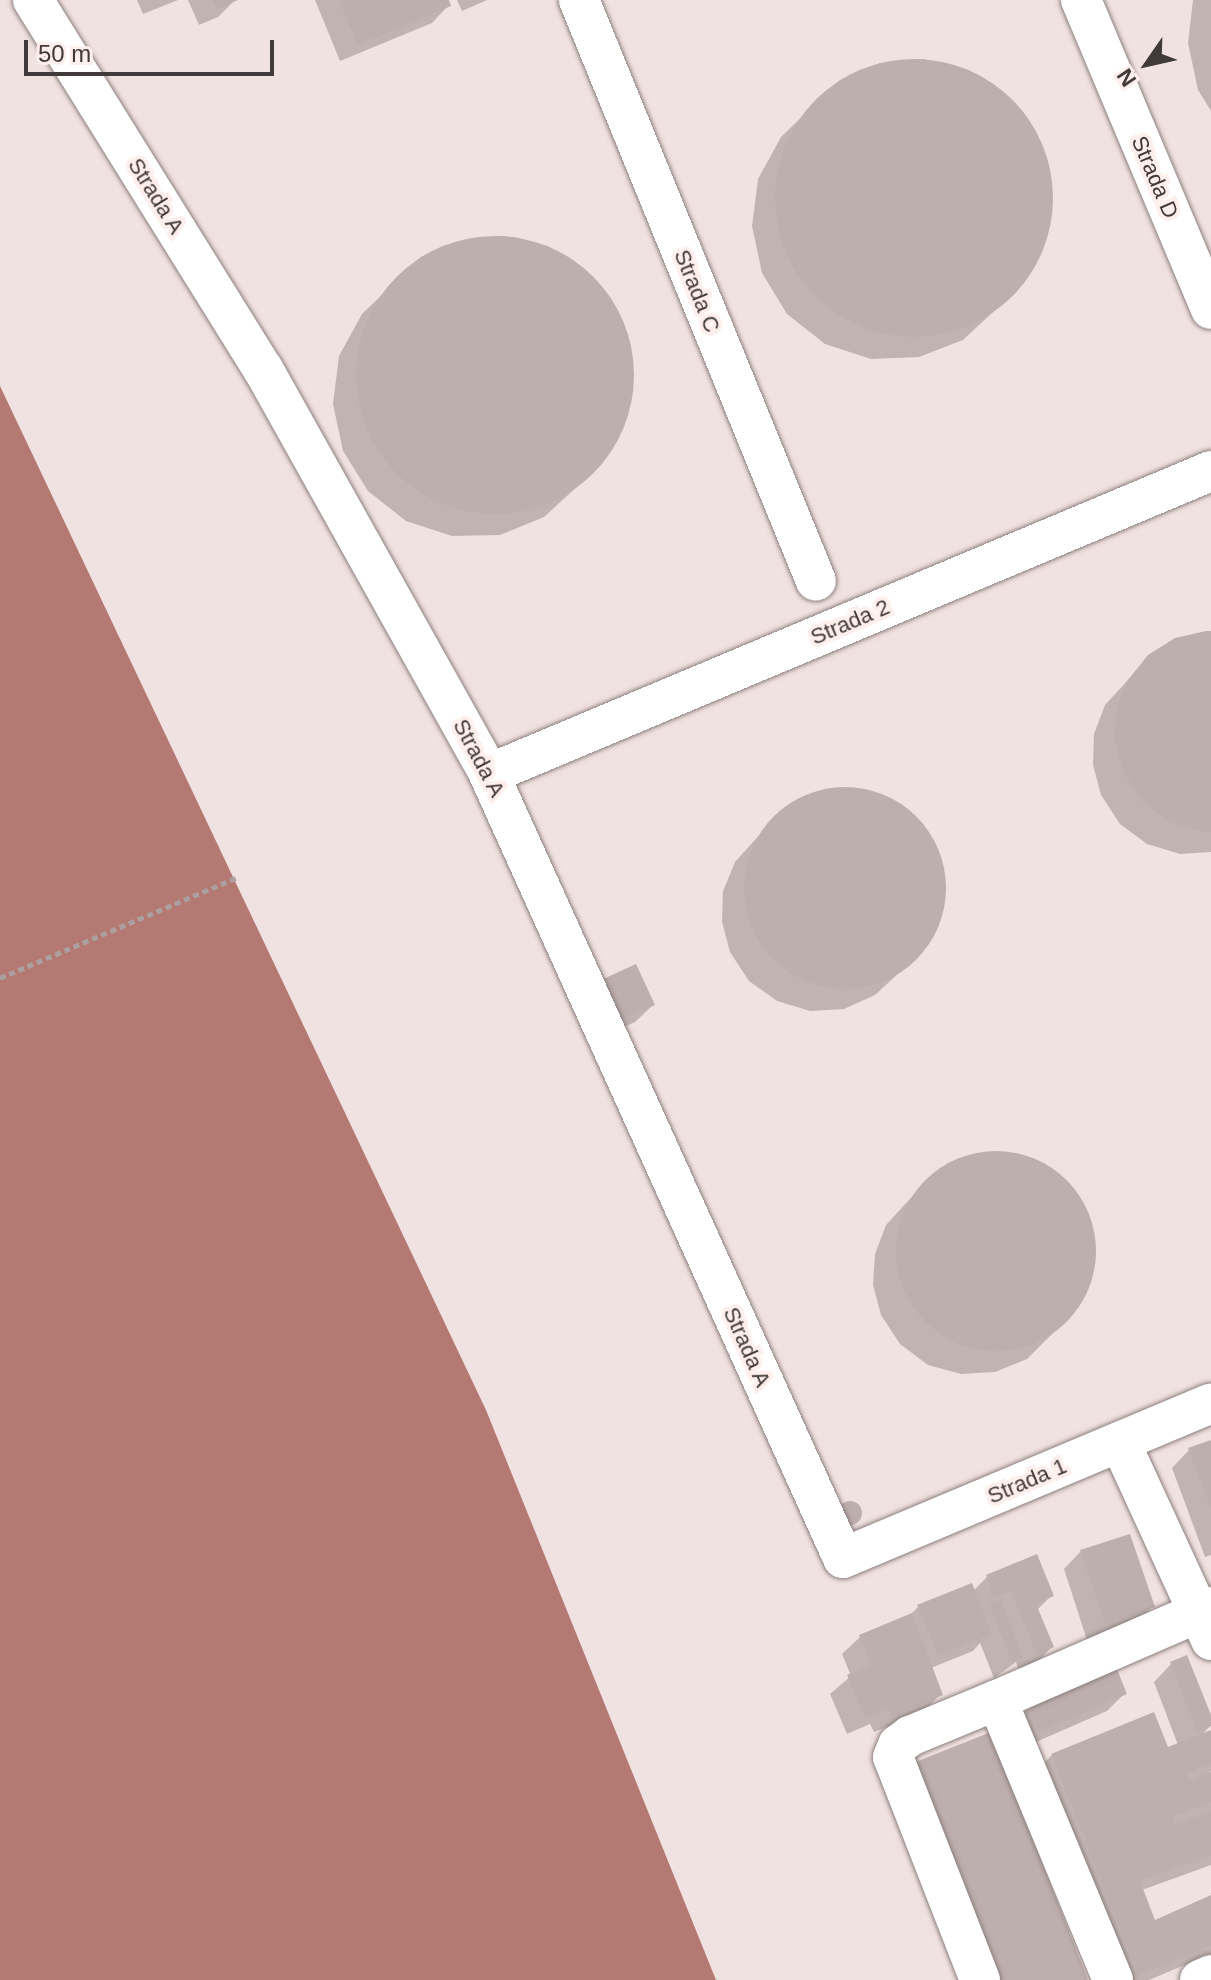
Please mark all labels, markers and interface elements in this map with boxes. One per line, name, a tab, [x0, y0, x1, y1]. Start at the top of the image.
scale bar	[28, 24, 278, 74]
north arrow	[1107, 24, 1187, 104]
text: 50 m	[38, 40, 91, 67]
text: N	[1112, 64, 1141, 91]
street label: Strada D	[1126, 132, 1184, 222]
street label: Strada A	[122, 153, 190, 239]
street label: Strada C	[668, 246, 726, 336]
street label: Strada 2	[807, 594, 893, 650]
street label: Strada A	[447, 714, 511, 802]
street label: Strada A	[718, 1303, 776, 1391]
street label: Strada 1	[984, 1453, 1070, 1509]

